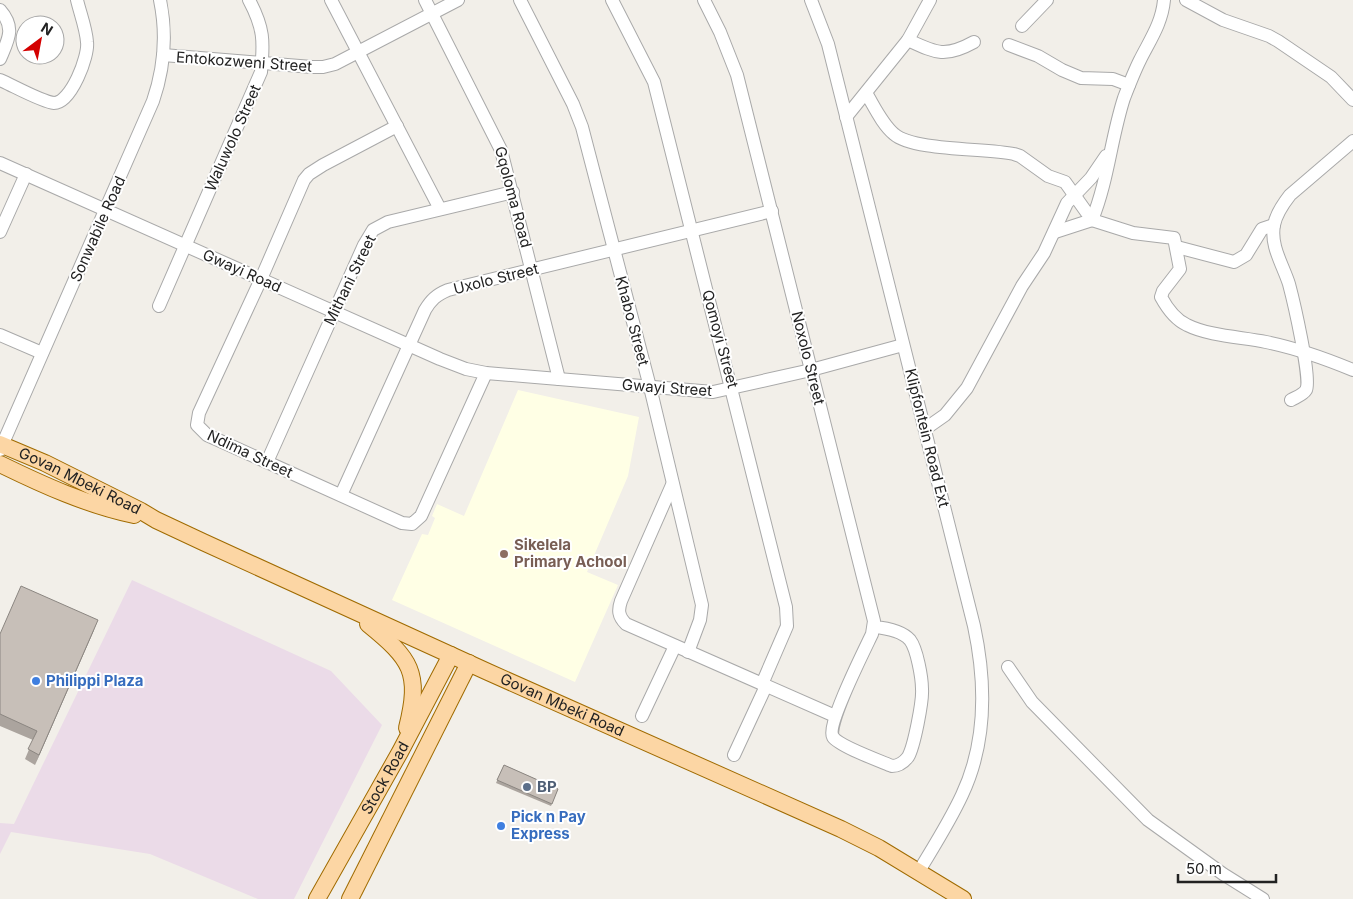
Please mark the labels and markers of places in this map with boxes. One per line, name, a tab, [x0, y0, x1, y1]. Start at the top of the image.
place label: Sikelela Primary Achool	[514, 535, 627, 571]
marker: Sikelela Primary Achool	[498, 548, 510, 560]
place label: Philippi Plaza	[46, 671, 144, 690]
marker: Philippi Plaza	[30, 675, 42, 687]
place label: BP	[537, 777, 557, 796]
marker: BP	[521, 781, 533, 793]
place label: Pick n Pay Express	[511, 807, 586, 843]
marker: Pick n Pay Express	[495, 820, 507, 832]

